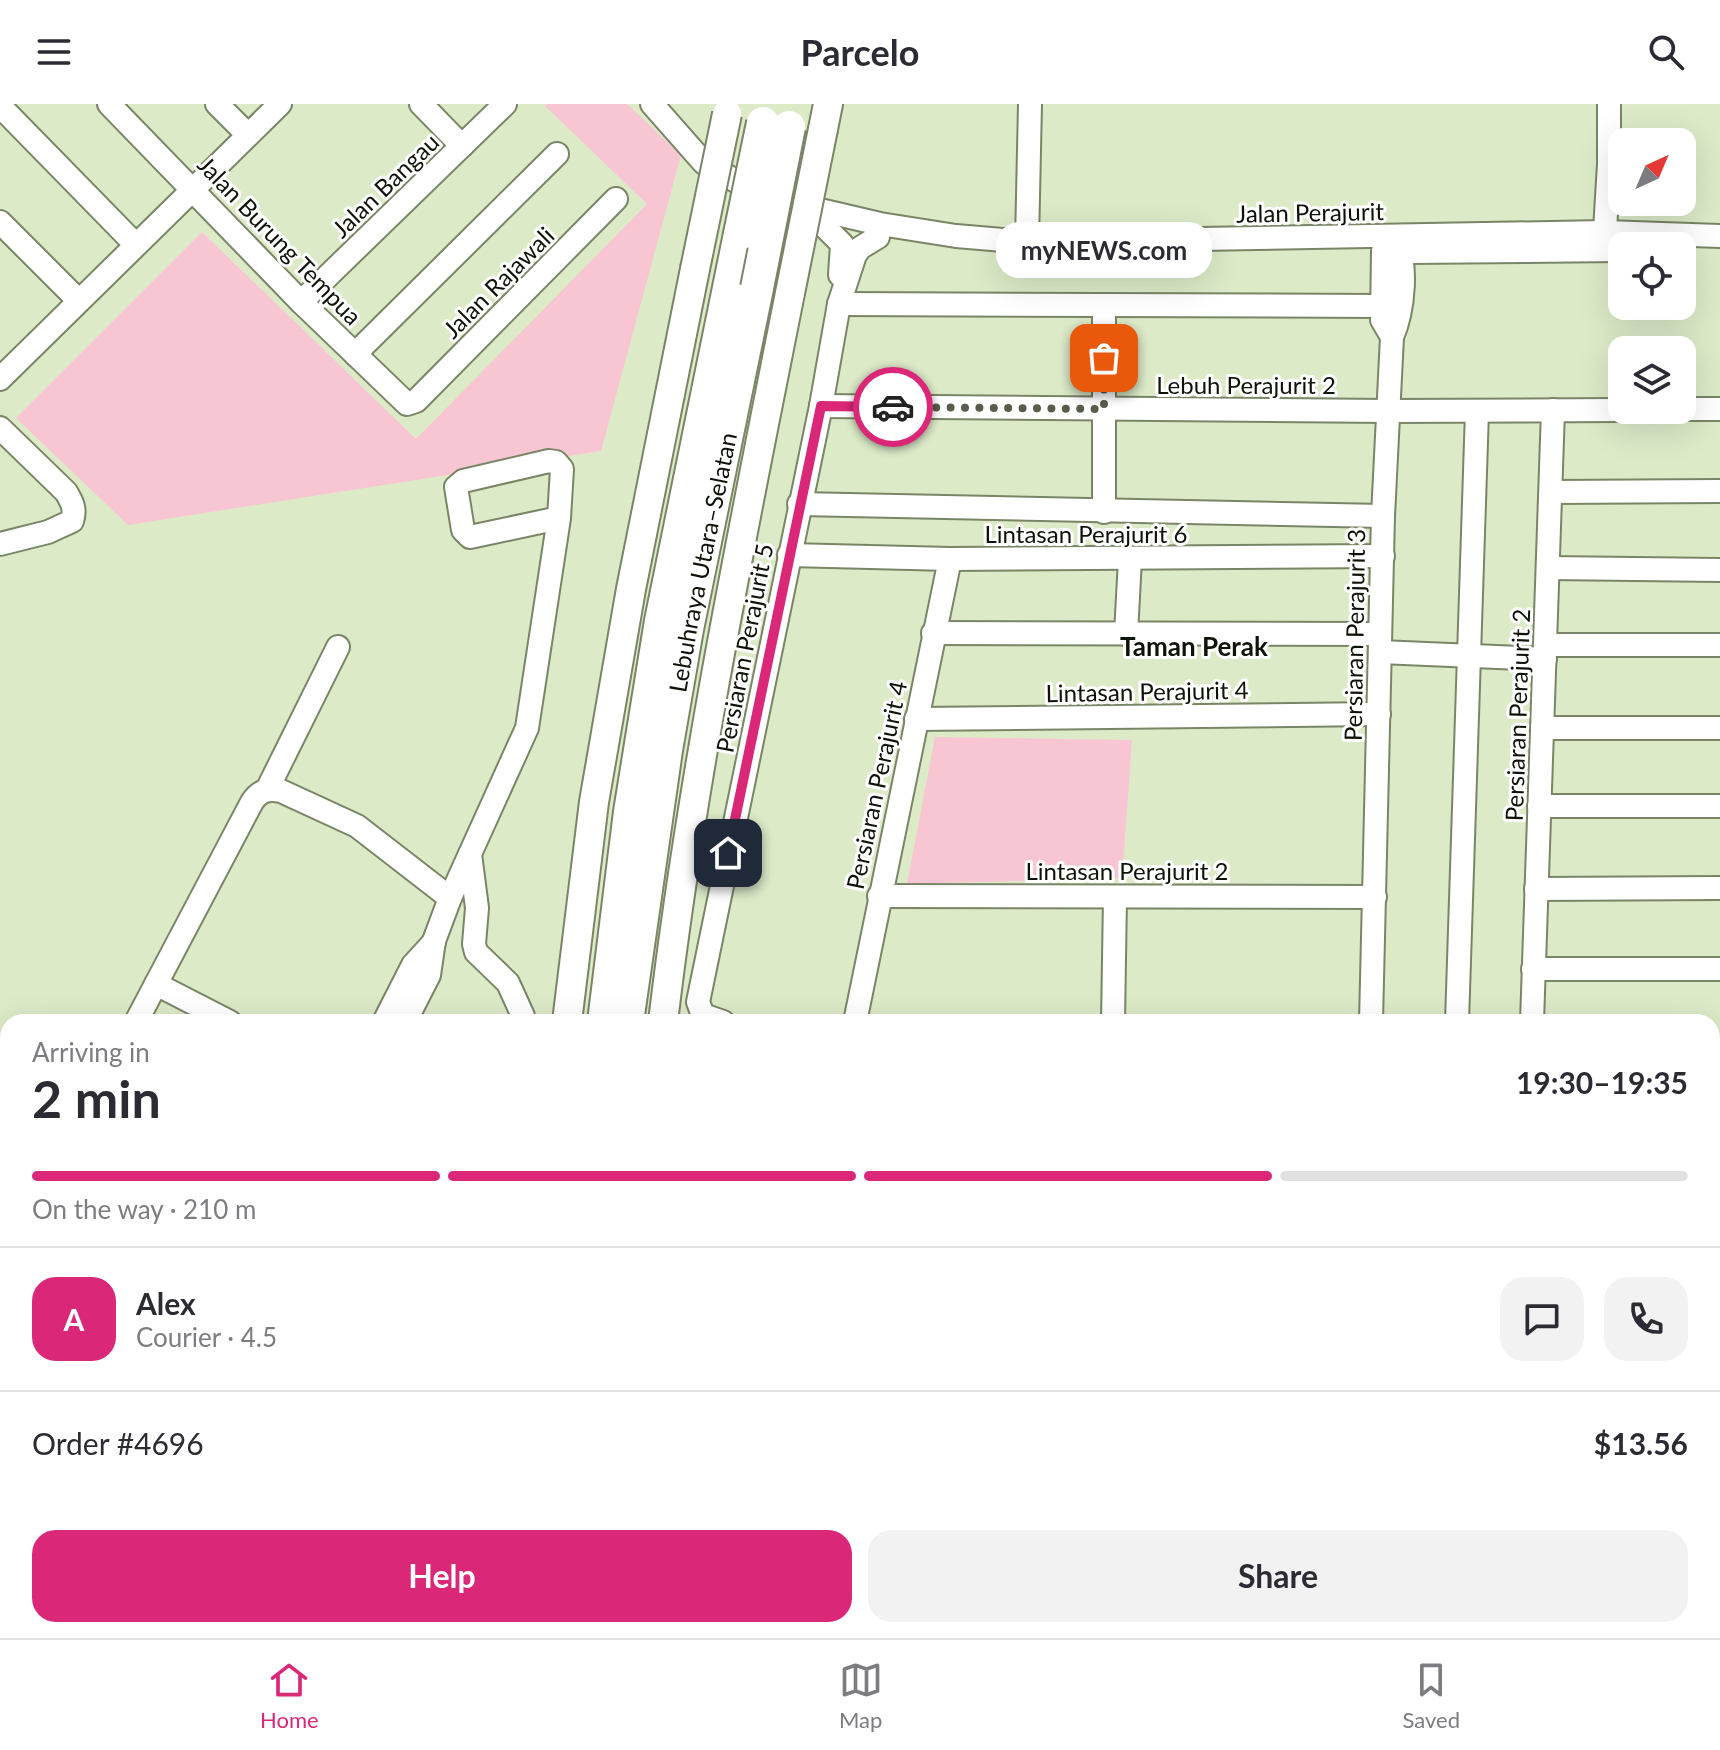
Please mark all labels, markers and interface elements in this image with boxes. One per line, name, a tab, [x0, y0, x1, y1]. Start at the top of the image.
icon: menu	[32, 30, 76, 74]
text: Parcelo	[801, 30, 919, 74]
icon: search	[1644, 30, 1688, 74]
street label: Jalan Bangau	[326, 127, 444, 243]
north arrow	[1608, 128, 1696, 216]
map controls	[1608, 128, 1696, 424]
street label: Jalan Burung Tempua	[192, 150, 368, 330]
street label: Jalan Perajurit	[1236, 196, 1385, 228]
street label: Jalan Rajawali	[436, 220, 560, 344]
callout: myNEWS.com	[996, 222, 1212, 278]
button: locate	[1608, 232, 1696, 320]
text: myNEWS.com	[1021, 234, 1187, 266]
pin	[1070, 324, 1138, 392]
icon: bag	[1082, 336, 1126, 380]
button: layers	[1608, 336, 1696, 424]
courier	[853, 367, 933, 447]
street label: Lebuh Perajurit 2	[1156, 370, 1336, 399]
icon: car	[871, 385, 915, 429]
street label: Lebuhraya Utara–Selatan	[662, 430, 742, 694]
street label: Lintasan Perajurit 6	[985, 519, 1187, 548]
street label: Persiaran Perajurit 3	[1338, 529, 1370, 741]
street label: Persiaran Perajurit 5	[709, 541, 779, 755]
street label: Persiaran Perajurit 2	[1499, 608, 1535, 822]
district label: Taman Perak	[1120, 630, 1268, 662]
street label: Lintasan Perajurit 4	[1045, 675, 1249, 707]
street label: Persiaran Perajurit 4	[840, 678, 912, 892]
pin	[694, 819, 762, 887]
icon: home	[706, 831, 750, 875]
street label: Lintasan Perajurit 2	[1026, 856, 1228, 885]
text: Arriving in	[32, 1036, 150, 1068]
text: 19:30–19:35	[1516, 1064, 1688, 1100]
text: 2 min	[32, 1067, 161, 1129]
text: On the way · 210 m	[32, 1193, 256, 1225]
button: chat	[1500, 1277, 1584, 1361]
button: phone	[1604, 1277, 1688, 1361]
text: Alex	[136, 1285, 196, 1321]
text: A	[64, 1301, 84, 1337]
text: Courier · 4.5	[136, 1321, 277, 1353]
text: Order #4696	[32, 1425, 204, 1461]
text: $13.56	[1594, 1425, 1688, 1461]
button: Help	[32, 1530, 852, 1622]
button: Share	[868, 1530, 1688, 1622]
tab: Home	[260, 1658, 319, 1733]
tab: Map	[839, 1658, 883, 1733]
tab: Saved	[1403, 1658, 1460, 1733]

